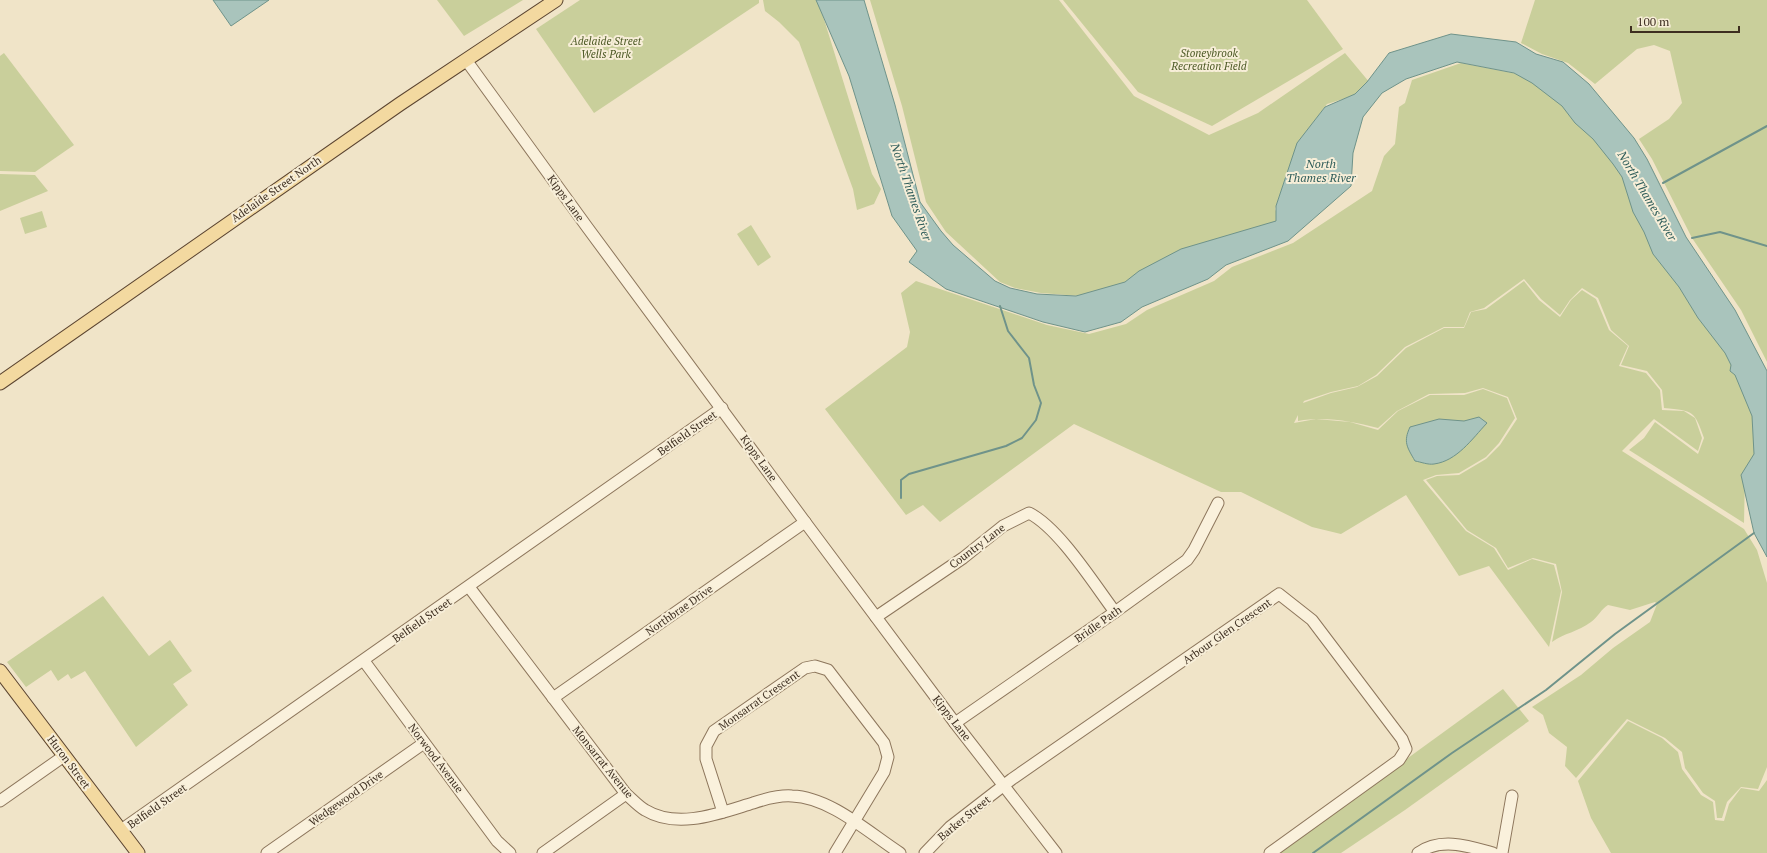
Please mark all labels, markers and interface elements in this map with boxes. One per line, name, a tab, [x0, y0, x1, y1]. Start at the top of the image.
scale bar	[1631, 8, 1739, 34]
text: 100 m	[1637, 14, 1670, 29]
park label: Adelaide Street Wells Park	[570, 34, 642, 61]
park label: Stoneybrook Recreation Field	[1170, 46, 1247, 73]
water label: North Thames River	[887, 140, 936, 244]
water label: North Thames River	[1614, 147, 1681, 245]
street label: Adelaide Street North	[228, 152, 324, 225]
water label: North Thames River	[1286, 156, 1357, 185]
street label: Kipps Lane	[544, 172, 588, 224]
street label: Belfield Street	[655, 407, 719, 459]
street label: Kipps Lane	[737, 432, 781, 484]
street label: Country Lane	[946, 520, 1008, 571]
street label: Northbrae Drive	[643, 581, 716, 638]
street label: Belfield Street	[390, 594, 454, 646]
street label: Arbour Glen Crescent	[1180, 595, 1274, 667]
street label: Bridle Path	[1072, 602, 1125, 645]
street label: Monsarrat Crescent	[716, 667, 802, 733]
street label: Kipps Lane	[930, 692, 974, 744]
street label: Norwood Avenue	[405, 721, 467, 796]
street label: Monsarrat Avenue	[570, 723, 637, 801]
street label: Huron Street	[44, 733, 94, 791]
street label: Wedgewood Drive	[306, 767, 386, 829]
street label: Belfield Street	[125, 780, 189, 832]
street label: Barker Street	[935, 792, 993, 844]

